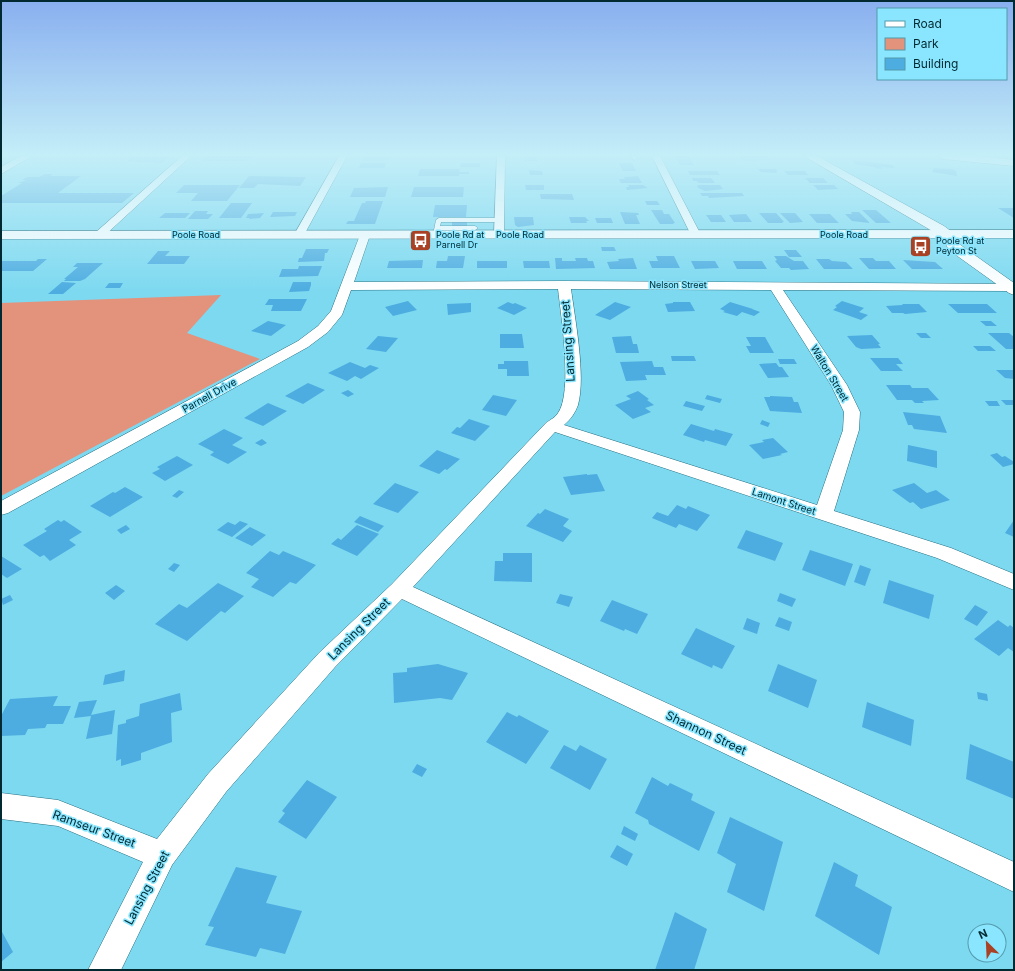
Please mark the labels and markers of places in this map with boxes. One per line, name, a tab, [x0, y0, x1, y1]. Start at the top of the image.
bus stop icon: Poole Rd at Parnell Dr	[408, 227, 434, 253]
place label: Poole Rd at Parnell Dr	[436, 229, 484, 250]
bus stop icon: Poole Rd at Peyton St	[908, 233, 934, 259]
place label: Poole Rd at Peyton St	[936, 235, 984, 256]

